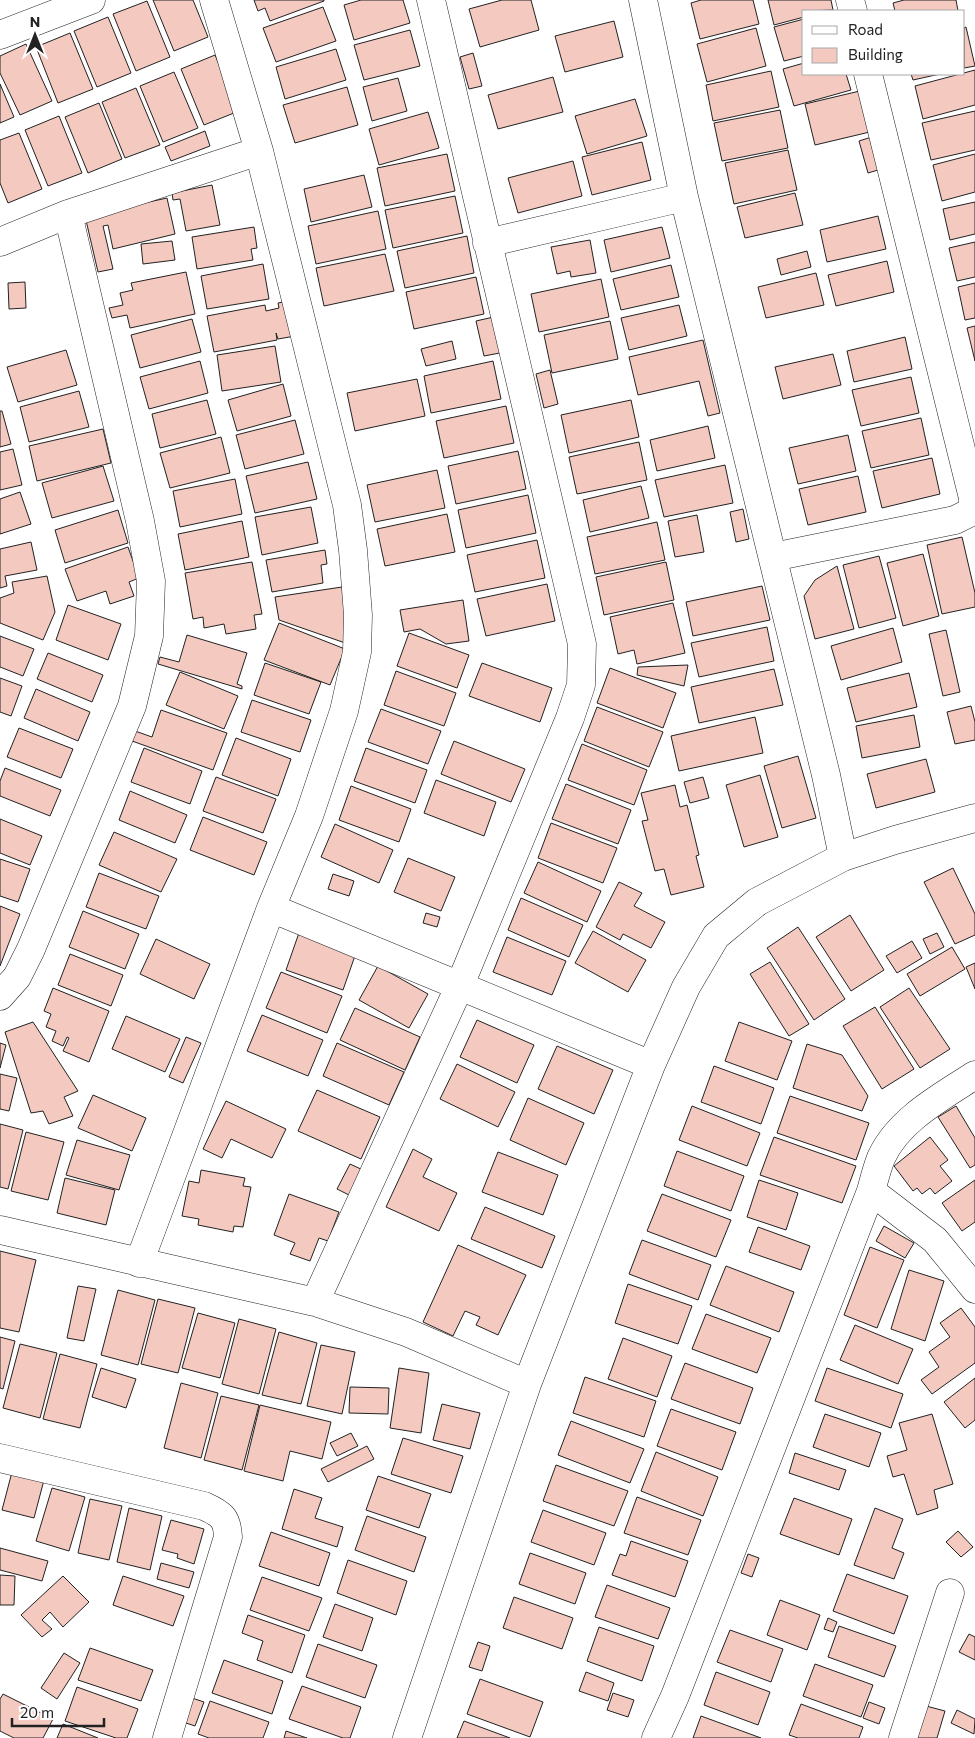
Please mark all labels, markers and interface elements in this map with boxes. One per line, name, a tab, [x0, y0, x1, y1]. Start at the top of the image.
north arrow	[10, 10, 60, 60]
legend	[802, 10, 965, 75]
text: N	[30, 13, 40, 30]
text: Road	[848, 20, 883, 38]
text: Building	[848, 45, 903, 63]
scale bar	[12, 1696, 105, 1728]
text: 20 m	[20, 1703, 54, 1721]

